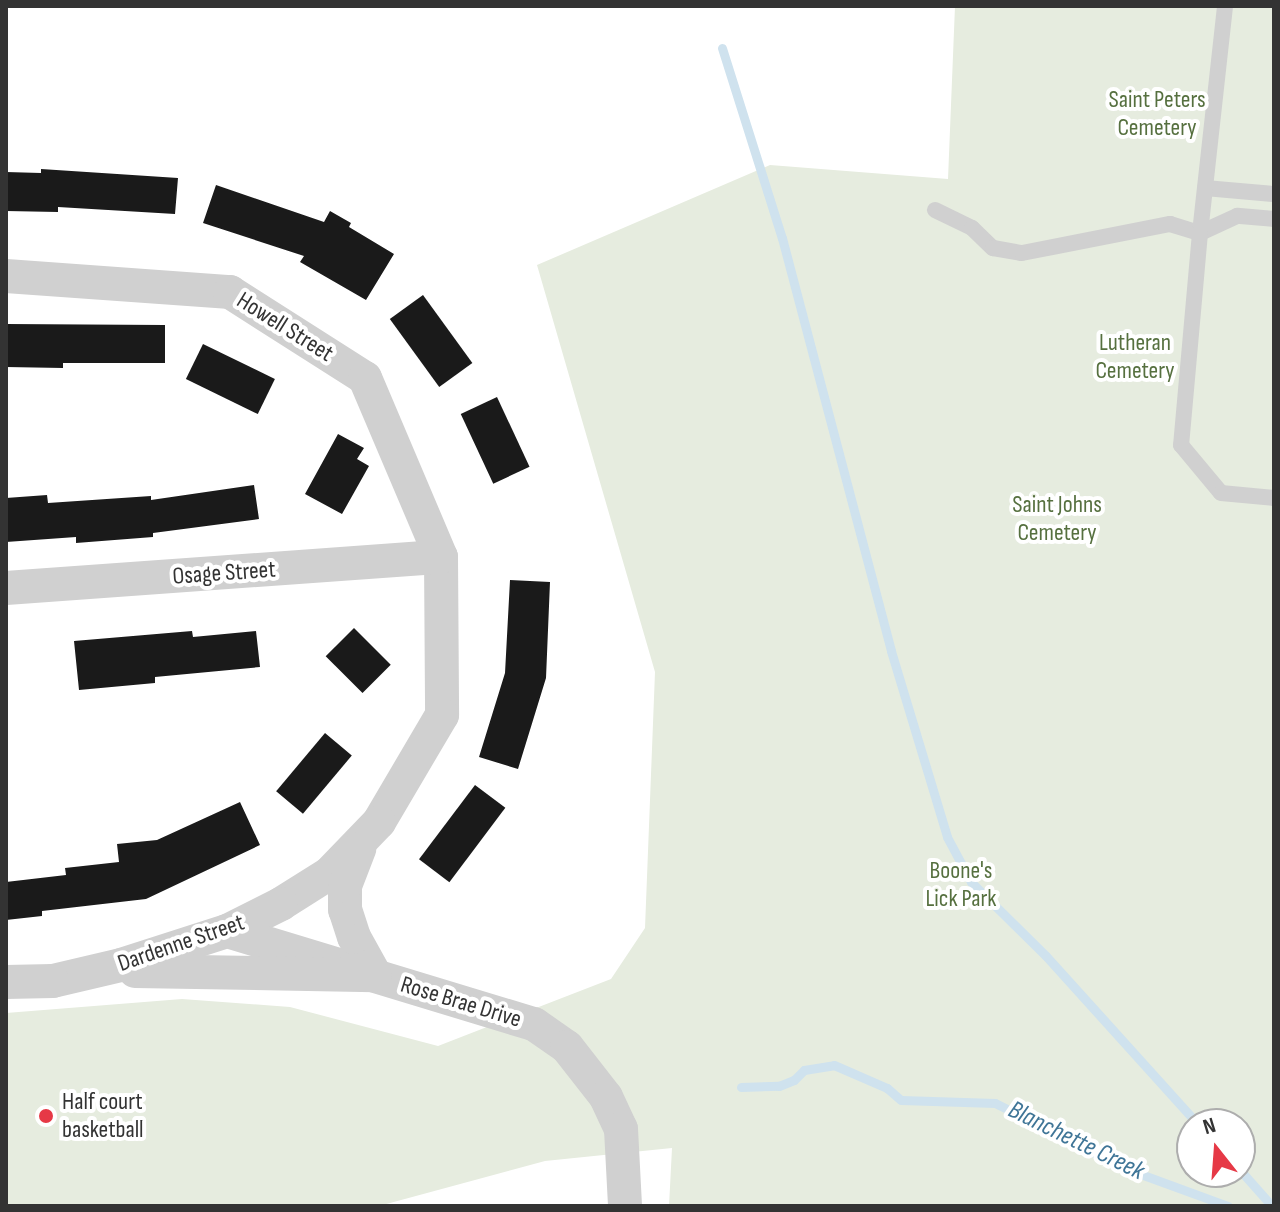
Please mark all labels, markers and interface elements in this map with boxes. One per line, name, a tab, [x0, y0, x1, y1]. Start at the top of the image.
park label: Saint Peters Cemetery	[1108, 86, 1206, 142]
street label: Howell Street	[231, 286, 339, 368]
park label: Lutheran Cemetery	[1095, 329, 1175, 385]
park label: Saint Johns Cemetery	[1012, 491, 1102, 547]
street label: Osage Street	[172, 555, 276, 591]
park label: Boone's Lick Park	[925, 857, 997, 913]
street label: Dardenne Street	[114, 908, 248, 978]
street label: Rose Brae Drive	[397, 970, 525, 1034]
place label: Half court basketball	[62, 1088, 144, 1144]
water label: Blanchette Creek	[1003, 1095, 1149, 1187]
marker: Half court basketball	[37, 1107, 55, 1125]
north arrow	[1176, 1108, 1256, 1188]
text: N	[1200, 1112, 1219, 1141]

